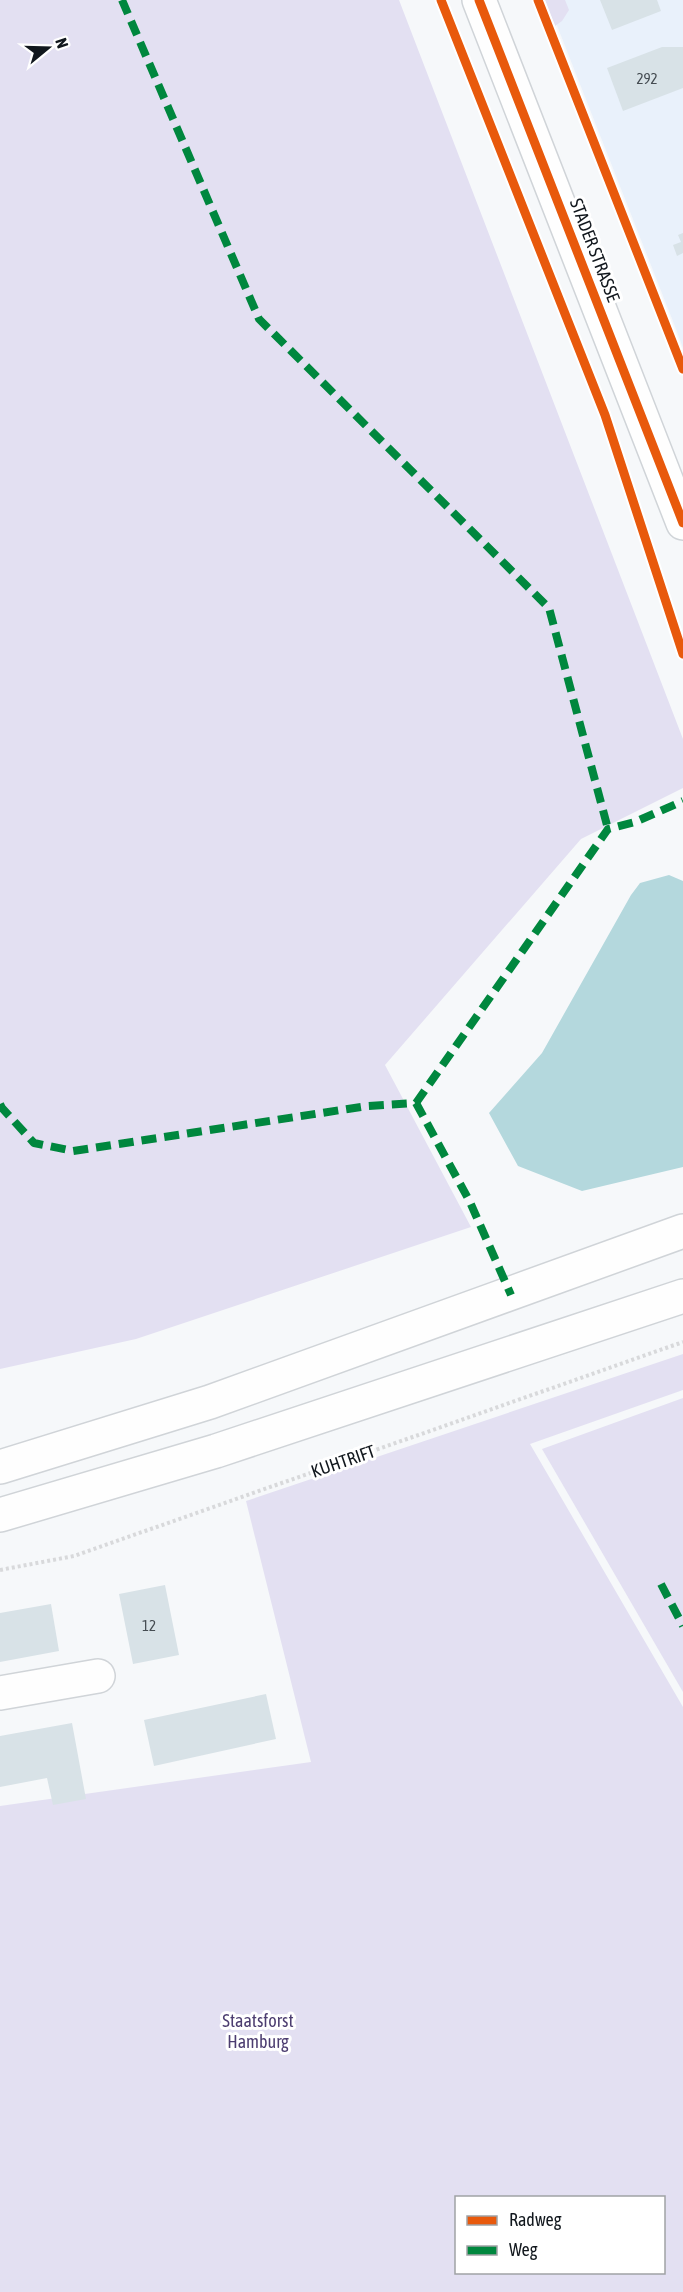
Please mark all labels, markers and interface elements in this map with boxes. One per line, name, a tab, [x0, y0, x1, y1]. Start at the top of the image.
north arrow	[18, 18, 78, 78]
text: N	[52, 36, 72, 51]
house number: 292	[636, 70, 658, 87]
street label: STADER STRASSE	[566, 195, 624, 305]
street label: KUHTRIFT	[308, 1440, 378, 1482]
house number: 12	[142, 1617, 156, 1634]
park label: Staatsforst Hamburg	[222, 2010, 294, 2052]
legend	[455, 2196, 665, 2274]
text: Radweg	[509, 2209, 562, 2230]
text: Weg	[509, 2239, 538, 2260]

